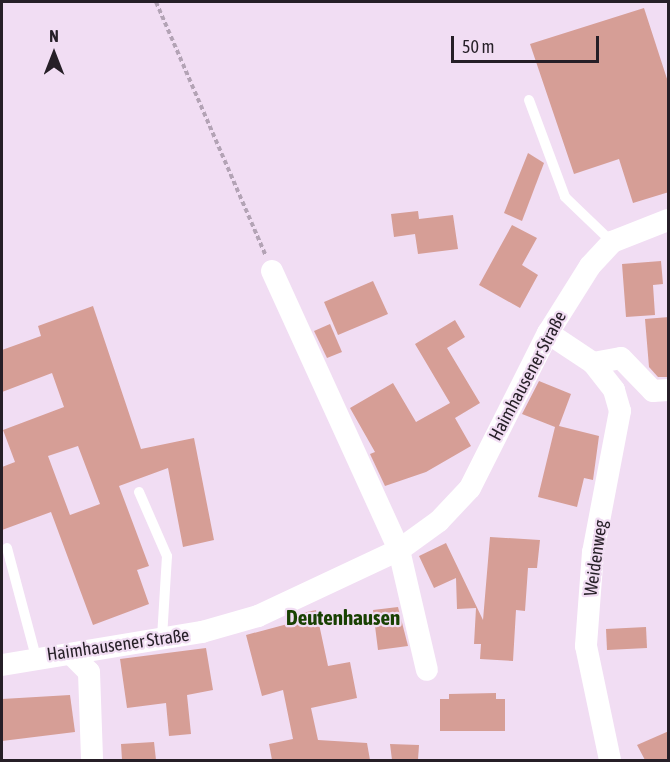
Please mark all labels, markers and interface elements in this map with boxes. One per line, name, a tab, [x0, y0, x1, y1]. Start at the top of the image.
north arrow	[24, 24, 84, 84]
scale bar	[454, 24, 602, 62]
text: N	[49, 27, 59, 45]
text: 50 m	[462, 36, 494, 57]
street label: Haimhausener Straße	[485, 308, 571, 444]
street label: Weidenweg	[580, 519, 612, 597]
district label: Deutenhausen	[286, 604, 400, 630]
street label: Haimhausener Straße	[45, 624, 191, 666]

